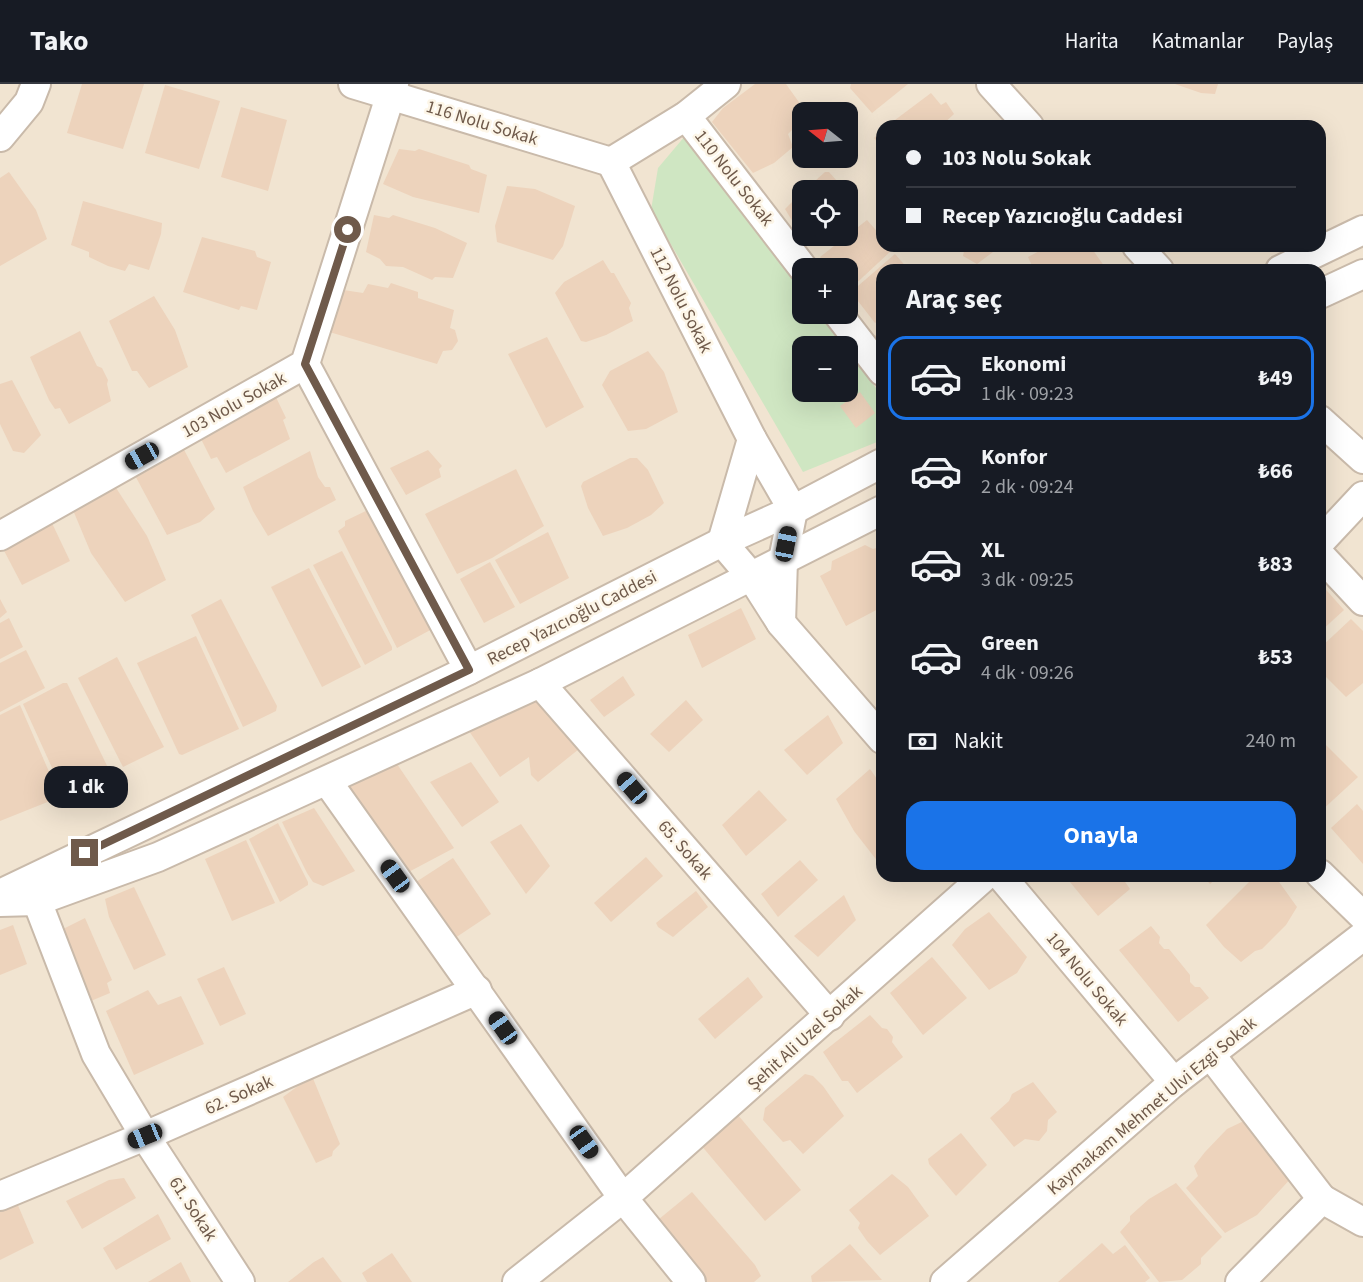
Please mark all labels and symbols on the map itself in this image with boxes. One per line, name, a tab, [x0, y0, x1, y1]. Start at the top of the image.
street label: 116 Nolu Sokak	[423, 94, 541, 152]
north arrow	[792, 102, 858, 168]
street label: 110 Nolu Sokak	[688, 125, 780, 231]
route start	[334, 216, 361, 243]
street label: 112 Nolu Sokak	[644, 243, 718, 357]
street label: 103 Nolu Sokak	[177, 366, 291, 444]
car	[122, 439, 162, 473]
car	[774, 525, 798, 563]
street label: Recep Yazıcıoğlu Caddesi	[483, 564, 661, 672]
callout: 1 dk	[43, 766, 127, 808]
car	[613, 769, 651, 807]
street label: 65. Sokak	[652, 815, 718, 885]
route end	[71, 839, 98, 866]
car	[377, 856, 413, 896]
street label: 104 Nolu Sokak	[1040, 927, 1134, 1031]
street label: Şehit Ali Uzel Sokak	[742, 979, 868, 1097]
car	[485, 1008, 521, 1048]
street label: Kaymakam Mehmet Ulvi Ezgi Sokak	[1042, 1011, 1262, 1201]
street label: 62. Sokak	[201, 1069, 277, 1121]
car	[125, 1121, 165, 1151]
car	[566, 1122, 602, 1162]
street label: 61. Sokak	[163, 1172, 223, 1246]

